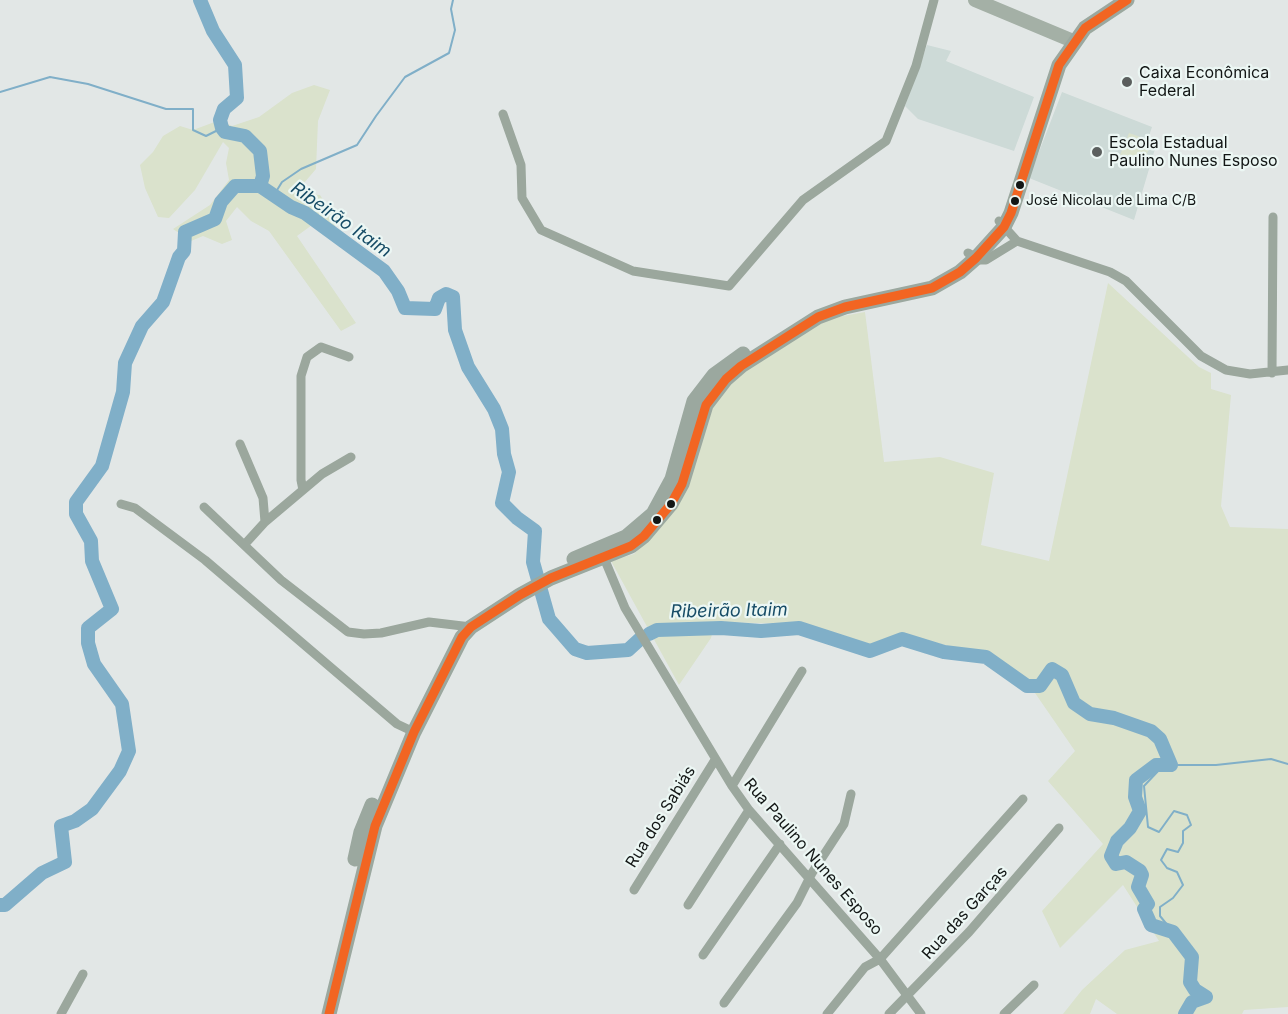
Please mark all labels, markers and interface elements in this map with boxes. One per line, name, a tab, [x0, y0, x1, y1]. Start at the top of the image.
place label: Caixa Econômica Federal	[1139, 63, 1269, 101]
marker: Caixa Econômica Federal	[1120, 75, 1134, 89]
place label: Escola Estadual Paulino Nunes Esposo	[1109, 133, 1278, 171]
marker: Escola Estadual Paulino Nunes Esposo	[1090, 145, 1104, 159]
water label: Ribeirão Itaim	[287, 177, 395, 263]
unlabelled marker	[1014, 179, 1026, 191]
place label: José Nicolau de Lima C/B	[1026, 193, 1196, 209]
marker: José Nicolau de Lima C/B	[1009, 195, 1021, 207]
unlabelled marker	[665, 498, 677, 510]
unlabelled marker	[651, 514, 663, 526]
water label: Ribeirão Itaim	[670, 599, 788, 623]
street label: Rua dos Sabiás	[622, 763, 700, 871]
street label: Rua Paulino Nunes Esposo	[740, 774, 886, 940]
street label: Rua das Garças	[918, 863, 1012, 963]

